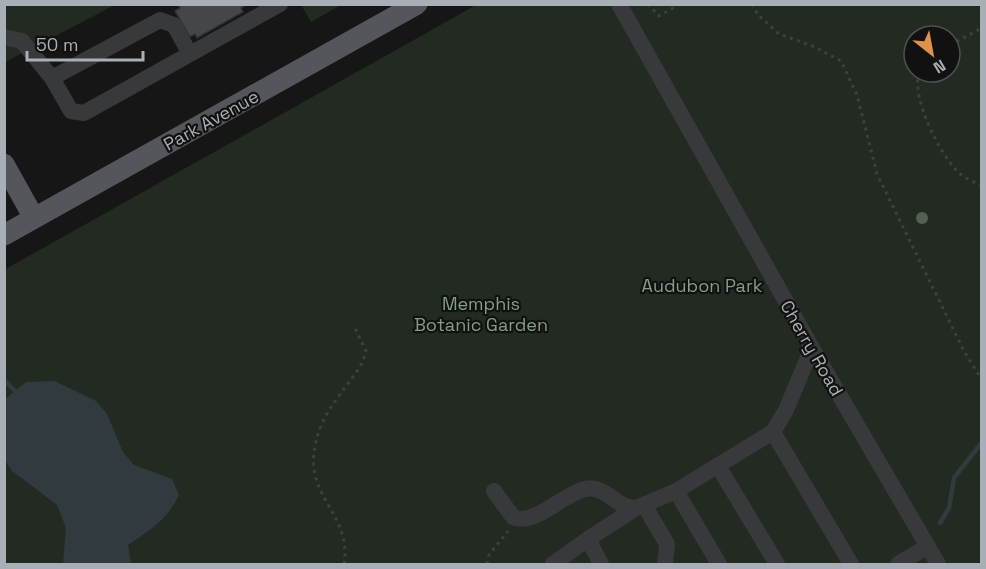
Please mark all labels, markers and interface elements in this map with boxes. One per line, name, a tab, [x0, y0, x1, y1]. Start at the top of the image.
scale bar	[27, 24, 142, 62]
north arrow	[902, 24, 962, 84]
text: 50 m	[36, 33, 78, 56]
text: N	[929, 55, 949, 78]
street label: Park Avenue	[159, 84, 263, 156]
park label: Audubon Park	[642, 274, 763, 297]
park label: Memphis Botanic Garden	[414, 292, 548, 336]
street label: Cherry Road	[775, 296, 849, 400]

